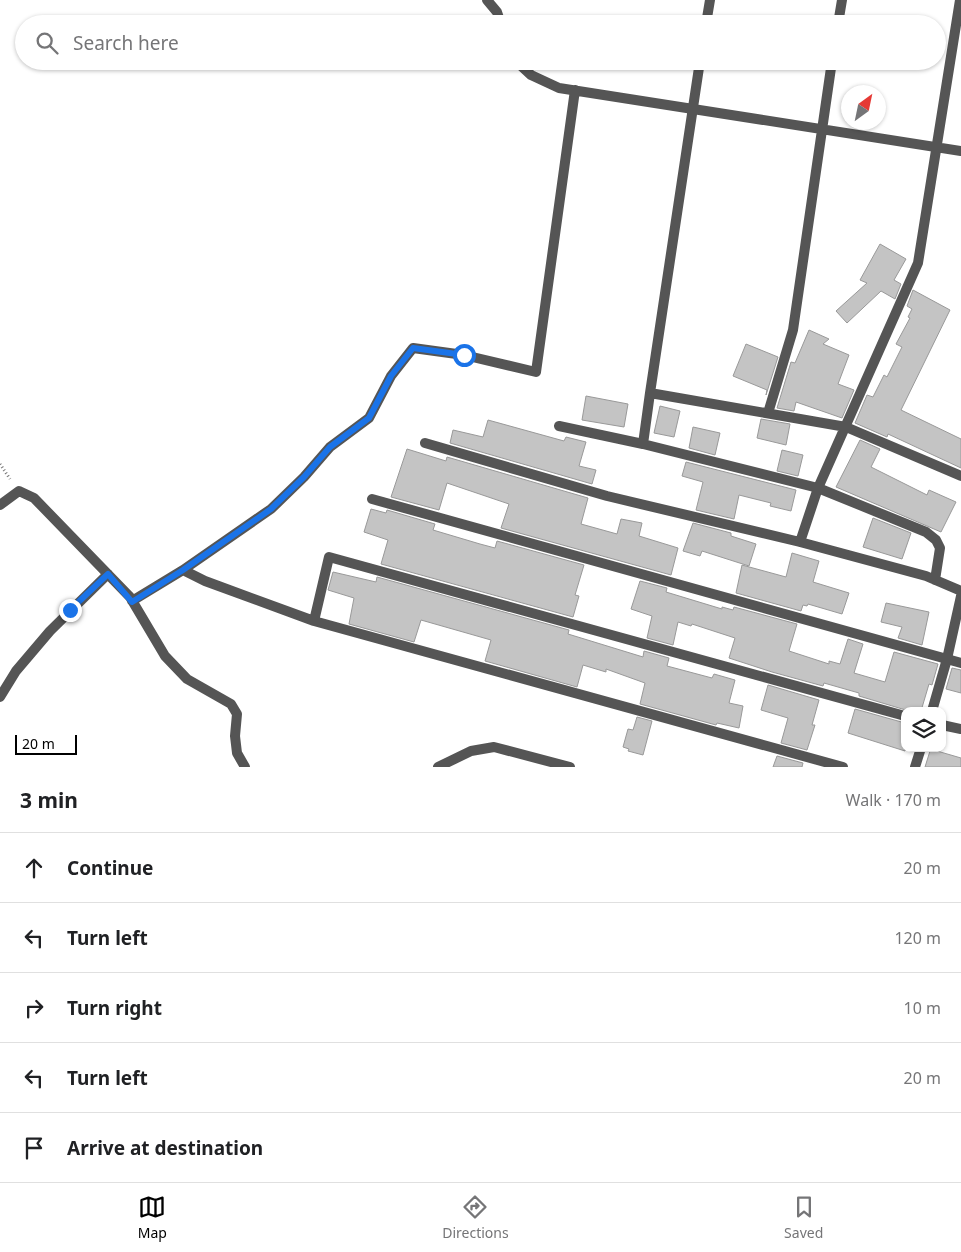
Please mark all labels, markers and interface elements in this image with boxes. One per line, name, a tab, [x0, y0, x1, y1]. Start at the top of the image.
search box	[15, 15, 946, 70]
icon: search	[33, 29, 61, 57]
text: Search here	[73, 30, 179, 56]
north arrow	[841, 85, 886, 130]
route start	[453, 344, 476, 367]
route end	[59, 599, 82, 622]
map controls	[901, 707, 946, 752]
button: layers	[901, 707, 946, 752]
scale bar	[15, 732, 78, 755]
text: 20 m	[22, 734, 55, 753]
text: 3 min	[20, 786, 78, 814]
text: Walk · 170 m	[846, 789, 941, 811]
icon: ahead	[20, 854, 48, 882]
text: Continue	[67, 855, 153, 881]
text: 20 m	[904, 857, 941, 879]
icon: left	[20, 924, 48, 952]
text: Turn left	[67, 925, 148, 951]
text: 120 m	[894, 927, 941, 949]
icon: right	[20, 994, 48, 1022]
text: Turn right	[67, 995, 162, 1021]
text: 10 m	[904, 997, 941, 1019]
icon: left	[20, 1064, 48, 1092]
text: Turn left	[67, 1065, 148, 1091]
text: 20 m	[904, 1067, 941, 1089]
icon: arrive	[20, 1134, 48, 1162]
text: Arrive at destination	[67, 1135, 263, 1161]
tab: Map	[138, 1193, 167, 1242]
tab: Directions	[442, 1193, 509, 1242]
tab: Saved	[784, 1193, 823, 1242]

